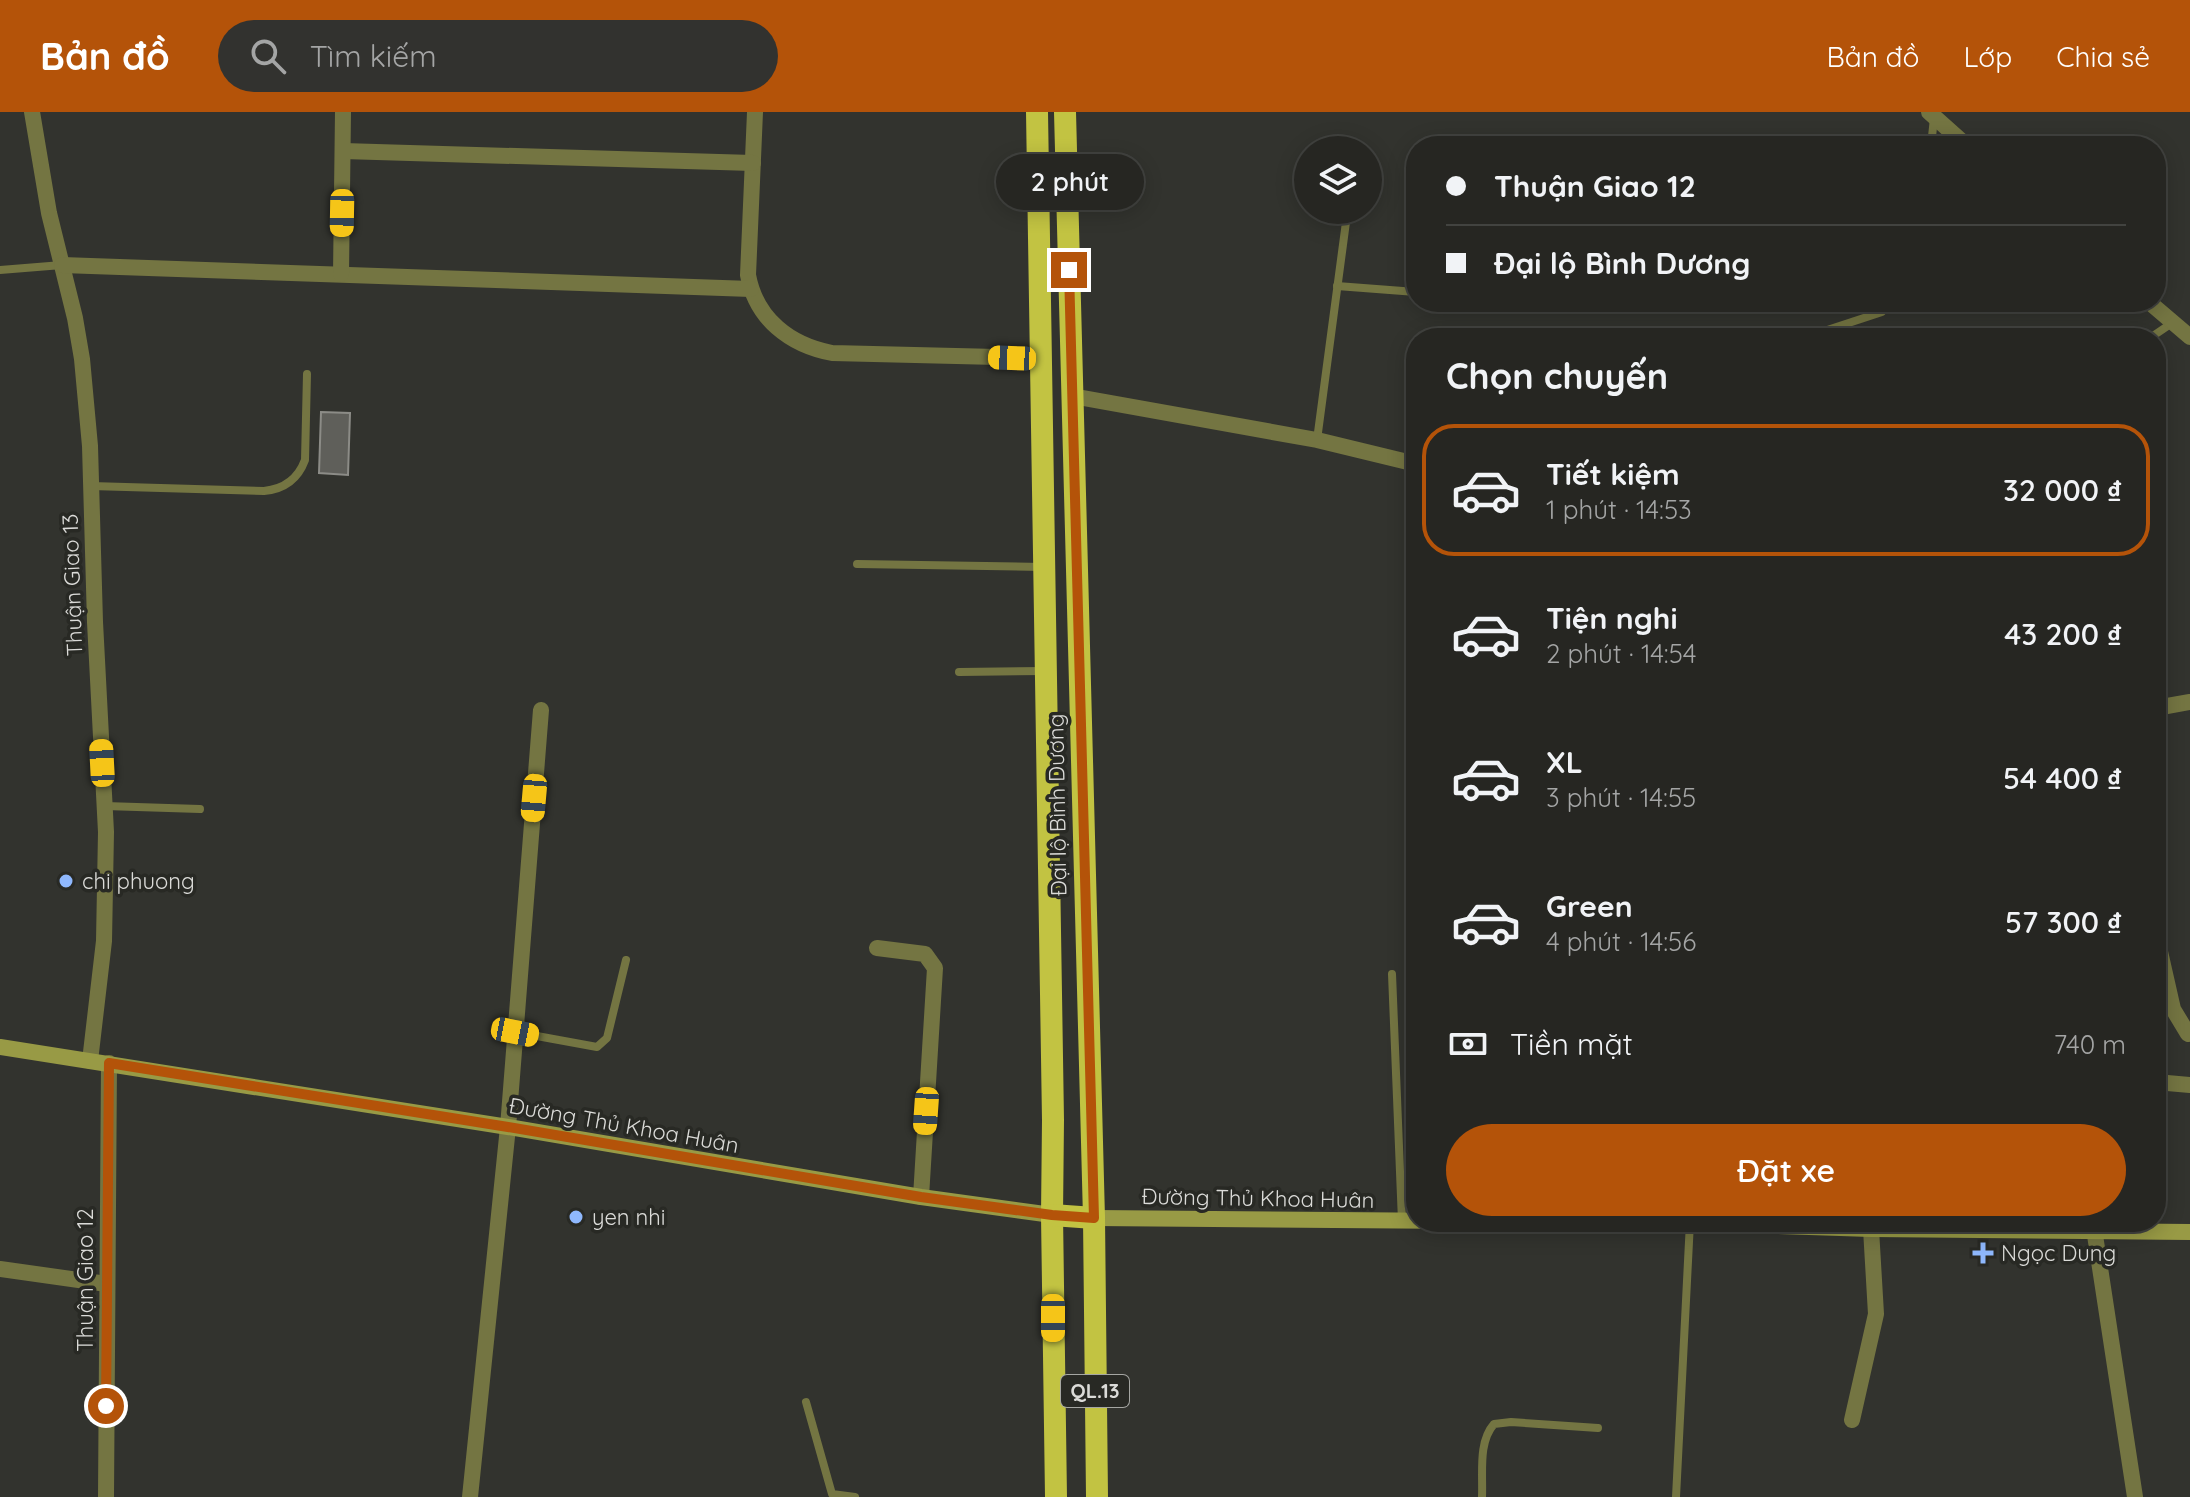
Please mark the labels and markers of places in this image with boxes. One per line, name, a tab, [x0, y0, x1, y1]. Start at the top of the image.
place label: chi phuong	[82, 867, 195, 895]
marker: chi phuong	[57, 872, 75, 890]
place label: yen nhi	[592, 1203, 665, 1231]
marker: yen nhi	[567, 1208, 585, 1226]
place label: Ngọc Dung	[2001, 1239, 2116, 1267]
marker: Ngọc Dung	[1972, 1242, 1994, 1264]

